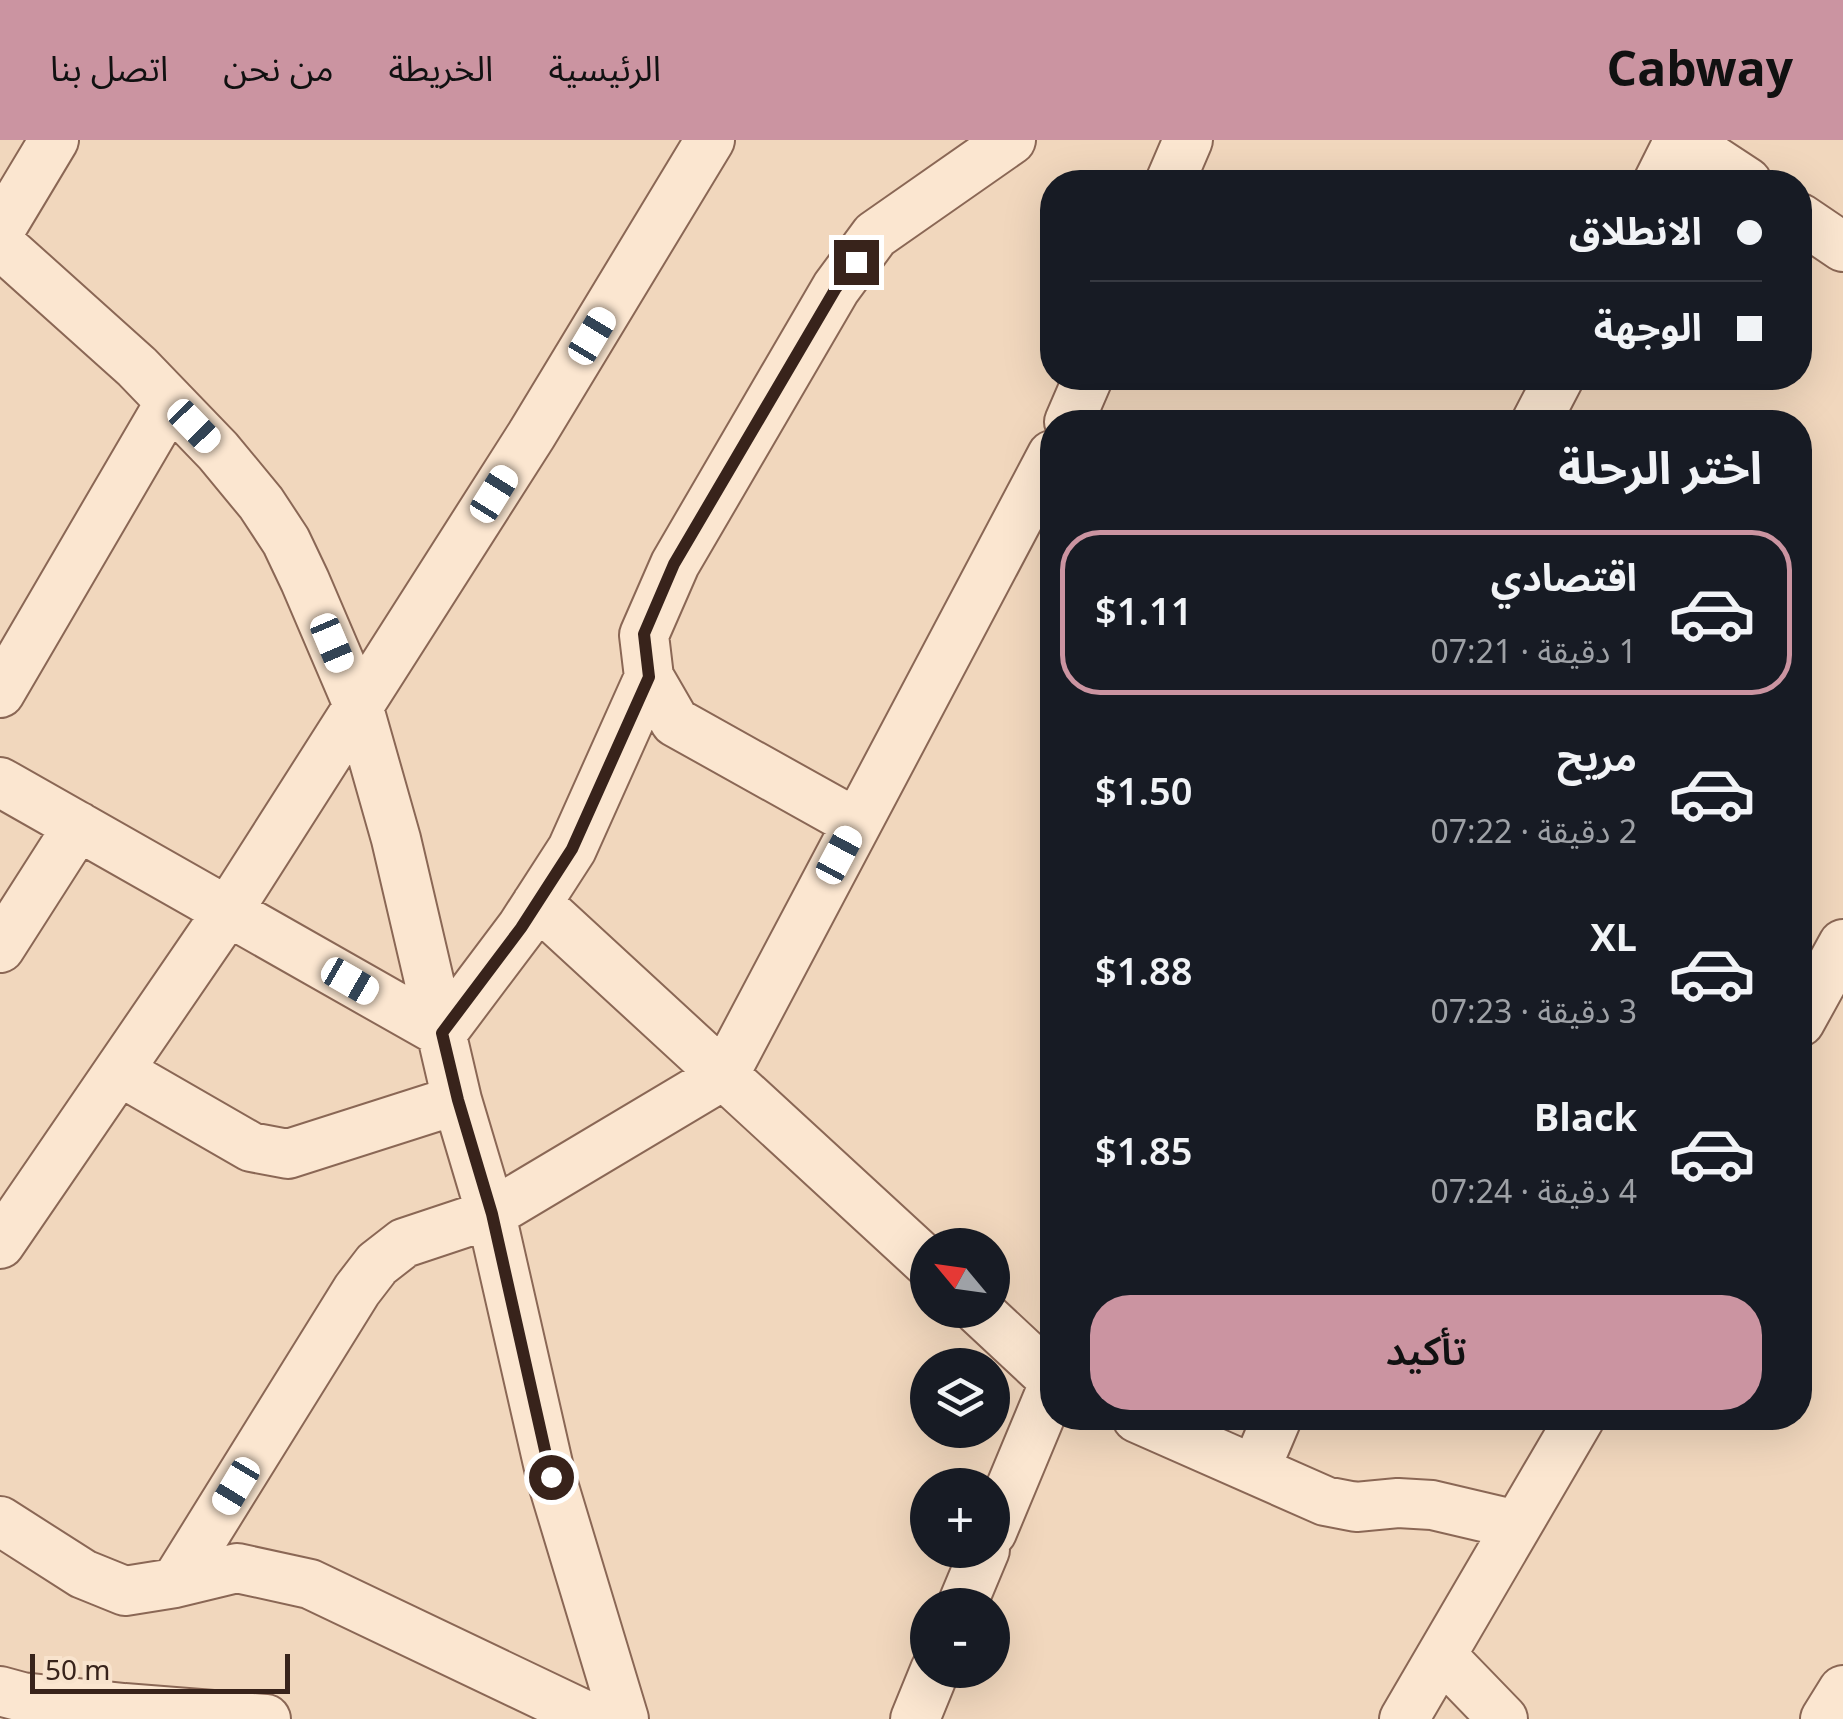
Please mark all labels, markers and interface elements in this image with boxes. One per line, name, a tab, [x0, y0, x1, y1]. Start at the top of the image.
text: Cabway	[1607, 20, 1793, 121]
text: اتصل بنا	[50, 33, 168, 107]
text: من نحن	[223, 33, 334, 107]
text: الخريطة	[389, 33, 493, 107]
text: الرئيسية	[548, 33, 661, 107]
text: الانطلاق	[1569, 193, 1702, 273]
route end	[834, 240, 879, 285]
text: الوجهة	[1594, 289, 1702, 369]
car	[564, 303, 620, 369]
car	[162, 394, 226, 458]
text: اختر الرحلة	[1558, 422, 1762, 517]
car	[465, 461, 523, 527]
text: اقتصادي	[1491, 539, 1637, 619]
icon: car	[1667, 568, 1757, 658]
text: $1.11	[1095, 573, 1193, 653]
car	[306, 610, 358, 676]
text: 1 دقيقة · 07:21	[1430, 619, 1637, 687]
text: مريح	[1557, 719, 1637, 799]
icon: car	[1667, 748, 1757, 838]
text: $1.50	[1095, 753, 1193, 833]
text: 2 دقيقة · 07:22	[1430, 799, 1637, 867]
car	[812, 821, 866, 889]
text: XL	[1590, 899, 1637, 979]
icon: car	[1667, 928, 1757, 1018]
text: $1.88	[1095, 933, 1193, 1013]
car	[317, 953, 383, 1009]
text: 3 دقيقة · 07:23	[1430, 979, 1637, 1047]
text: Black	[1534, 1079, 1637, 1159]
icon: car	[1667, 1108, 1757, 1198]
text: $1.85	[1095, 1113, 1193, 1193]
text: 4 دقيقة · 07:24	[1430, 1159, 1637, 1227]
north arrow	[910, 1228, 1010, 1328]
map controls	[910, 1228, 1010, 1688]
button: تأكيد	[1090, 1295, 1762, 1410]
button: layers	[910, 1348, 1010, 1448]
car	[208, 1453, 264, 1519]
route start	[529, 1455, 574, 1500]
button: +	[910, 1468, 1010, 1568]
button: −	[910, 1588, 1010, 1688]
text: 50 m	[45, 1642, 111, 1701]
scale bar	[30, 1649, 290, 1694]

